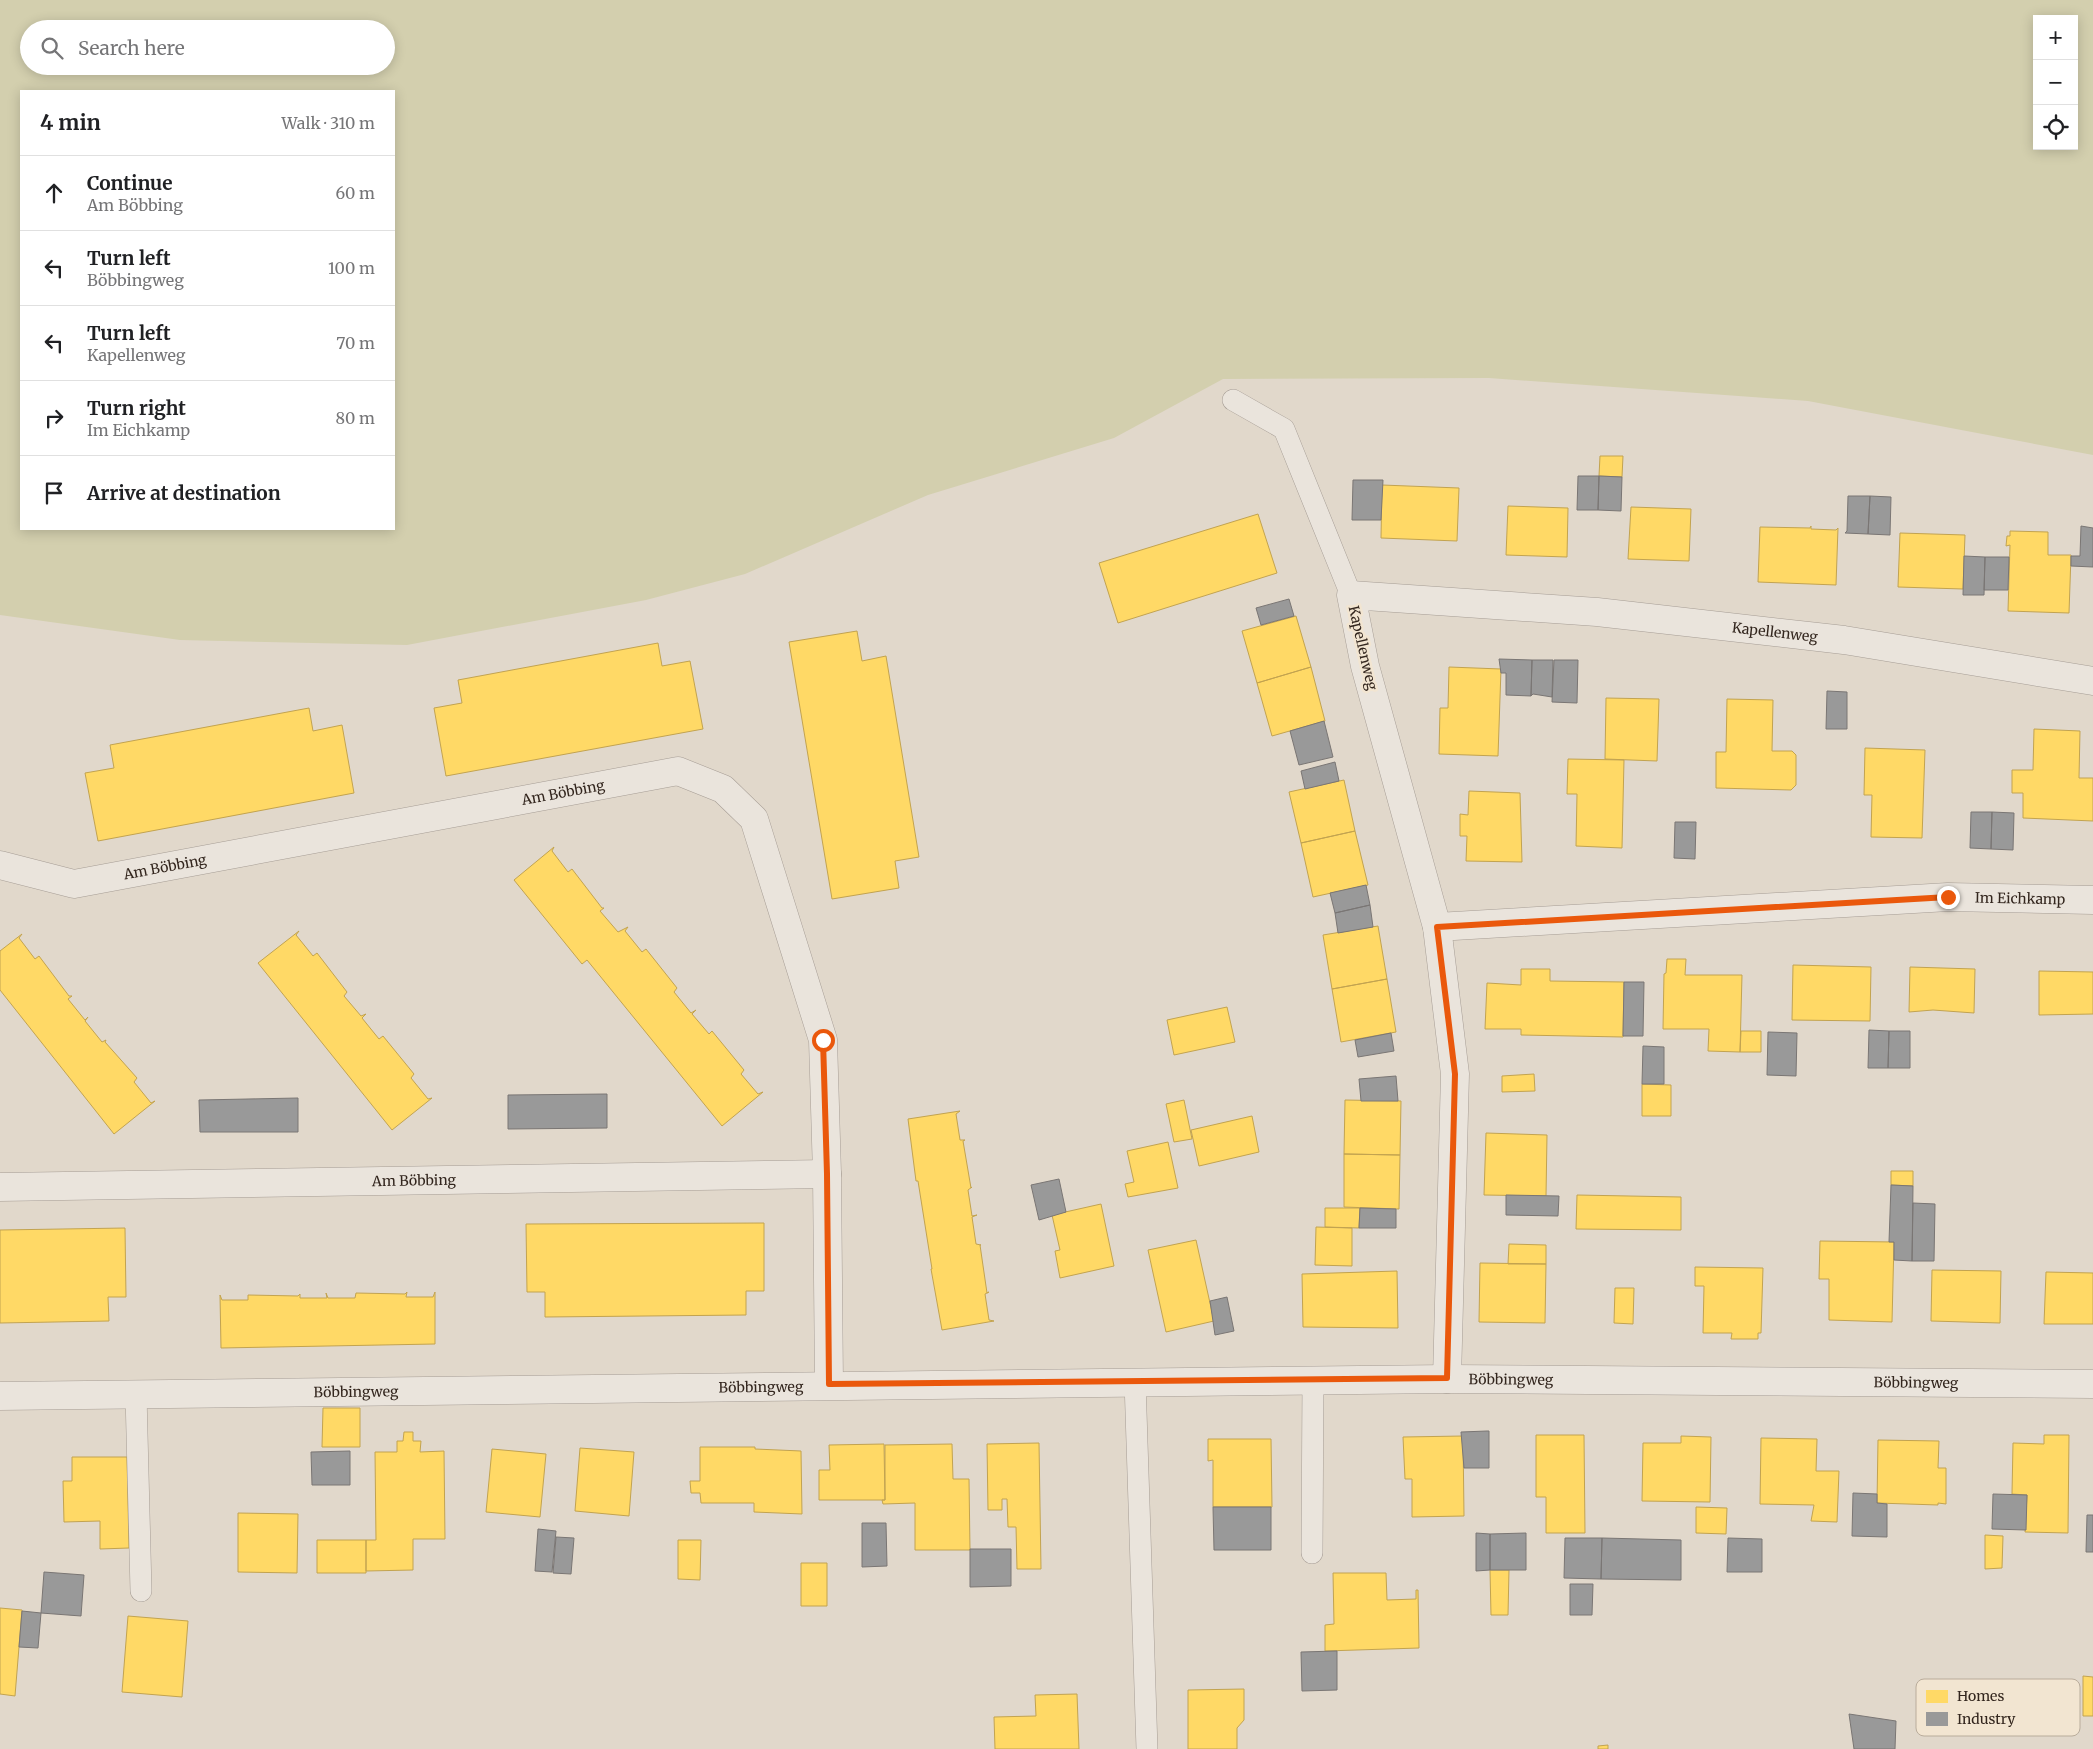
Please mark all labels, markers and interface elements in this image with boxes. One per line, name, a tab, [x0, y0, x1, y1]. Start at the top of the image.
map controls	[2033, 15, 2078, 150]
button: +	[2033, 15, 2078, 60]
search box	[20, 20, 395, 75]
icon: search	[38, 34, 66, 62]
text: Search here	[78, 36, 185, 60]
button: −	[2033, 60, 2078, 105]
button: locate	[2033, 105, 2078, 150]
text: 4 min	[40, 109, 101, 136]
text: Walk · 310 m	[282, 113, 375, 133]
text: Continue	[87, 171, 173, 195]
icon: ahead	[40, 179, 68, 207]
text: 60 m	[335, 183, 375, 203]
text: Am Böbbing	[87, 195, 183, 215]
text: Turn left	[87, 246, 171, 270]
icon: left	[40, 254, 68, 282]
text: 100 m	[328, 258, 375, 278]
text: Böbbingweg	[87, 270, 184, 290]
text: Turn left	[87, 321, 171, 345]
icon: left	[40, 329, 68, 357]
text: 70 m	[336, 333, 375, 353]
text: Kapellenweg	[87, 345, 186, 365]
text: Turn right	[87, 396, 186, 420]
icon: right	[40, 404, 68, 432]
text: 80 m	[336, 408, 375, 428]
text: Im Eichkamp	[87, 420, 190, 440]
icon: arrive	[40, 479, 68, 507]
text: Arrive at destination	[87, 481, 281, 505]
street label: Kapellenweg	[1345, 604, 1382, 693]
street label: Kapellenweg	[1731, 618, 1819, 646]
street label: Am Böbbing	[519, 776, 607, 809]
street label: Am Böbbing	[121, 850, 208, 884]
route end	[1937, 886, 1960, 909]
street label: Im Eichkamp	[1975, 889, 2066, 908]
route start	[812, 1029, 835, 1052]
street label: Am Böbbing	[371, 1171, 457, 1190]
street label: Böbbingweg	[1468, 1370, 1554, 1389]
street label: Böbbingweg	[1873, 1373, 1959, 1392]
street label: Böbbingweg	[718, 1378, 804, 1397]
street label: Böbbingweg	[313, 1382, 399, 1401]
legend	[1916, 1679, 2080, 1736]
text: Homes	[1957, 1687, 2004, 1705]
text: Industry	[1957, 1710, 2016, 1728]

